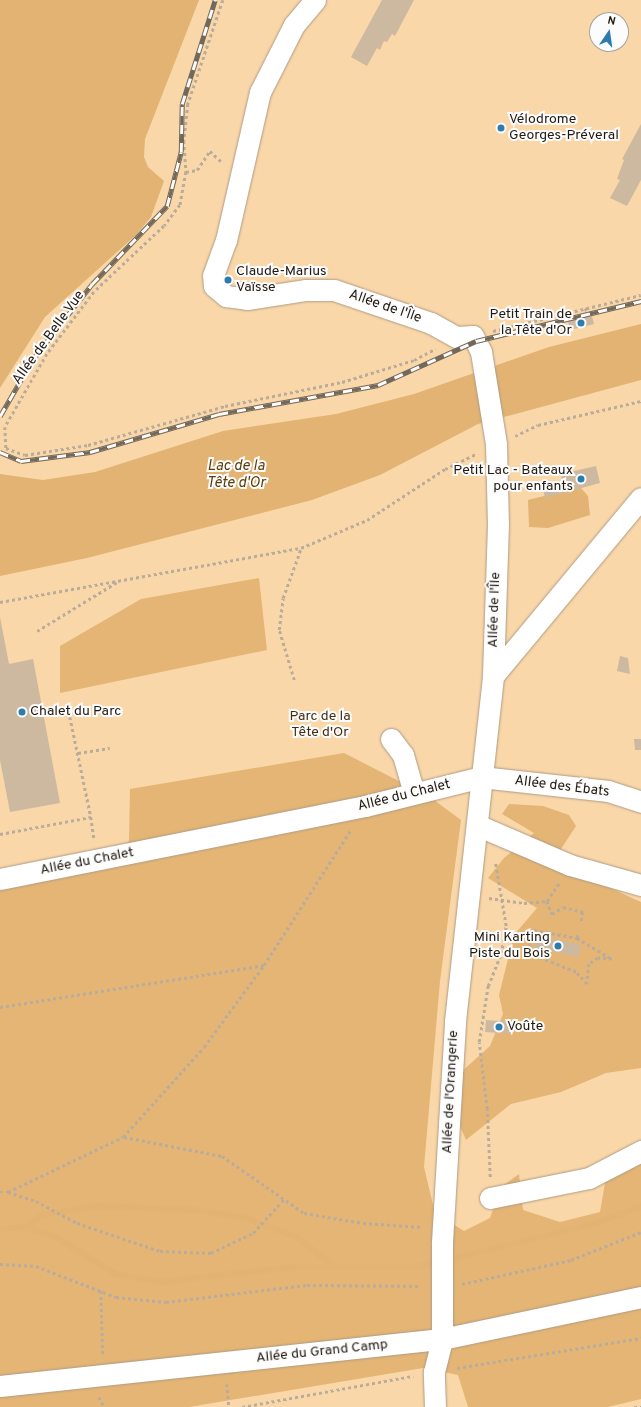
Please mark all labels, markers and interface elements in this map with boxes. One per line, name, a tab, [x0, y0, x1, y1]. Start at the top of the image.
north arrow	[589, 12, 629, 52]
text: N	[606, 14, 617, 29]
place label: Vélodrome Georges-Préveral	[509, 112, 619, 144]
marker: Vélodrome Georges-Préveral	[496, 123, 506, 133]
place label: Claude-Marius Vaïsse	[236, 264, 327, 296]
marker: Claude-Marius Vaïsse	[223, 275, 233, 285]
street label: Allée de l'Île	[346, 287, 424, 327]
street label: Allée de Belle Vue	[9, 288, 89, 388]
place label: Petit Train de la Tête d'Or	[489, 307, 572, 340]
marker: Petit Train de la Tête d'Or	[575, 317, 587, 329]
water label: Lac de la Tête d'Or	[207, 457, 265, 492]
place label: Petit Lac - Bateaux pour enfants	[453, 463, 573, 496]
marker: Petit Lac - Bateaux pour enfants	[576, 474, 586, 484]
street label: Allée de l'Île	[485, 572, 505, 648]
place label: Chalet du Parc	[30, 704, 121, 720]
marker: Chalet du Parc	[17, 707, 27, 717]
park label: Parc de la Tête d'Or	[289, 709, 351, 742]
street label: Allée des Ébats	[514, 773, 610, 801]
street label: Allée du Chalet	[356, 776, 452, 816]
street label: Allée du Chalet	[39, 845, 135, 879]
place label: Mini Karting Piste du Bois	[469, 930, 550, 962]
marker: Mini Karting Piste du Bois	[553, 941, 563, 951]
place label: Voûte	[507, 1019, 543, 1035]
marker: Voûte	[494, 1022, 504, 1032]
street label: Allée de l'Orangerie	[439, 1030, 463, 1154]
street label: Allée du Grand Camp	[255, 1337, 389, 1367]

